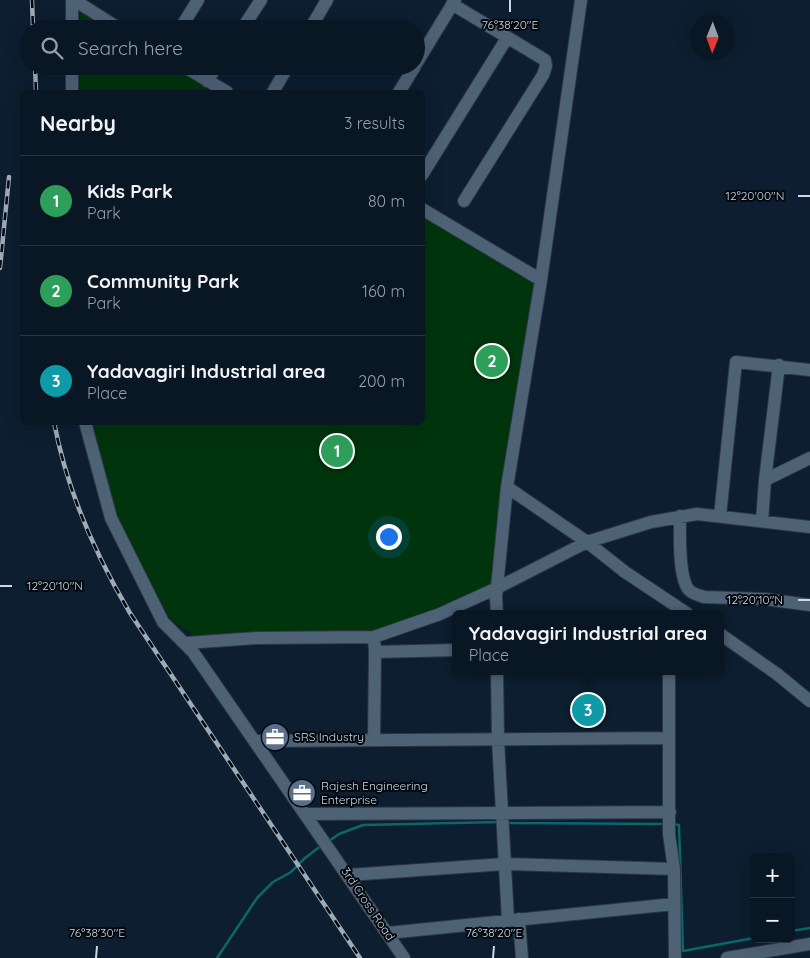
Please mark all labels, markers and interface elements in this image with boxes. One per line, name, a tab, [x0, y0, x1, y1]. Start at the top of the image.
north arrow	[690, 15, 735, 60]
text: 76°38'20"E	[482, 17, 538, 32]
search box	[20, 20, 425, 75]
icon: search	[38, 34, 66, 62]
text: Search here	[78, 36, 183, 60]
text: Nearby	[40, 110, 116, 136]
text: 3 results	[344, 113, 405, 133]
text: Kids Park	[87, 179, 173, 203]
text: 12°20'00"N	[726, 188, 784, 203]
text: 1	[53, 191, 59, 211]
text: 80 m	[368, 191, 405, 211]
text: Park	[87, 203, 121, 223]
text: Community Park	[87, 269, 239, 293]
text: 2	[51, 281, 61, 301]
text: 160 m	[362, 281, 405, 301]
text: Park	[87, 293, 121, 313]
pin: 2	[476, 342, 508, 380]
text: Yadavagiri Industrial area	[87, 359, 325, 383]
text: 3	[52, 371, 60, 391]
text: 200 m	[358, 371, 405, 391]
text: Place	[87, 383, 127, 403]
pin: 1	[321, 432, 353, 470]
your location	[376, 524, 402, 550]
text: 12°20'10"N	[27, 578, 83, 593]
text: 12°20'10"N	[727, 592, 783, 607]
popup	[452, 610, 724, 675]
text: Yadavagiri Industrial area	[469, 621, 707, 645]
text: Place	[469, 645, 509, 665]
pin: 3	[572, 691, 604, 729]
office icon: SRS Industry	[260, 722, 290, 752]
place label: SRS Industry	[294, 729, 364, 744]
office icon: Rajesh Engineering Enterprise	[287, 778, 317, 808]
place label: Rajesh Engineering Enterprise	[321, 778, 428, 807]
map controls	[750, 853, 795, 943]
button: +	[750, 853, 795, 898]
street label: 3rd Cross Road	[338, 864, 398, 943]
button: −	[750, 898, 795, 943]
text: 76°38'30"E	[69, 925, 125, 940]
text: 76°38'20"E	[466, 925, 522, 940]

